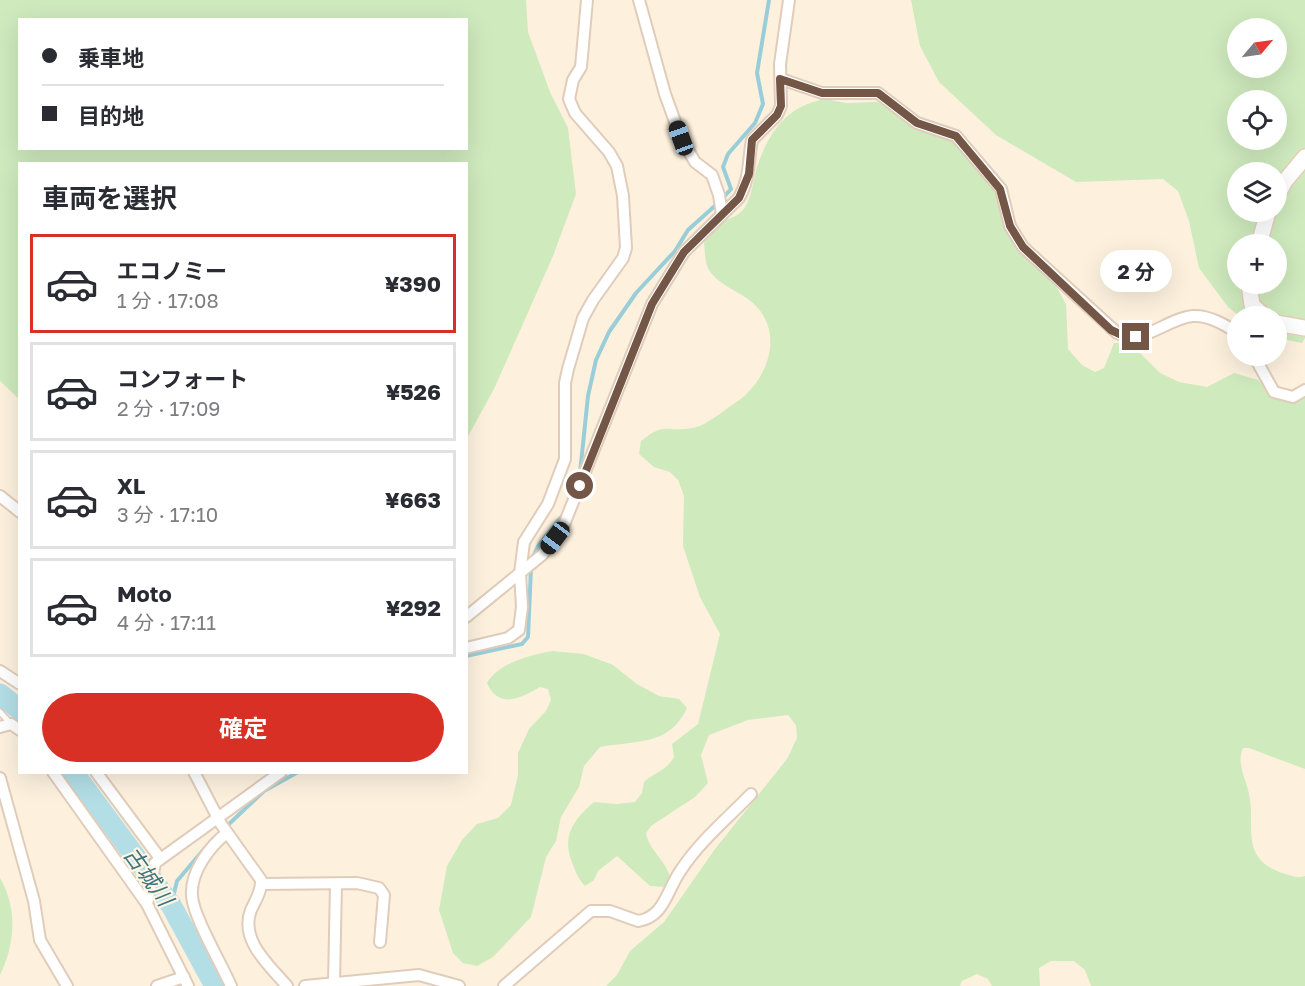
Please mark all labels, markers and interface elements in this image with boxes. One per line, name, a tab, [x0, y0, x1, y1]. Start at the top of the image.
north arrow	[1227, 18, 1287, 78]
map controls	[1227, 18, 1287, 366]
text: 乗車地	[78, 44, 144, 71]
button: locate	[1227, 90, 1287, 150]
text: 目的地	[78, 102, 144, 129]
car	[666, 118, 696, 158]
button: layers	[1227, 162, 1287, 222]
text: 車両を選択	[42, 182, 177, 214]
button: +	[1227, 234, 1287, 294]
callout: 2 分	[1100, 250, 1172, 292]
icon: car	[45, 257, 99, 311]
text: エコノミー	[117, 257, 227, 284]
text: 2 分	[1117, 259, 1155, 283]
text: ¥390	[385, 270, 441, 297]
text: 1 分 · 17:08	[117, 288, 219, 312]
button: −	[1227, 306, 1287, 366]
route end	[1122, 323, 1149, 350]
icon: car	[45, 365, 99, 419]
text: コンフォート	[117, 365, 248, 392]
text: ¥526	[386, 378, 441, 405]
text: 2 分 · 17:09	[117, 396, 220, 420]
text: XL	[117, 472, 145, 499]
route start	[566, 472, 593, 499]
icon: car	[45, 473, 99, 527]
text: ¥663	[385, 486, 441, 513]
text: 3 分 · 17:10	[117, 502, 218, 526]
car	[537, 518, 573, 558]
text: Moto	[117, 580, 172, 607]
icon: car	[45, 581, 99, 635]
text: ¥292	[386, 594, 441, 621]
text: 4 分 · 17:11	[117, 610, 216, 634]
button: 確定	[42, 693, 444, 762]
water label: 古城川	[119, 841, 180, 912]

